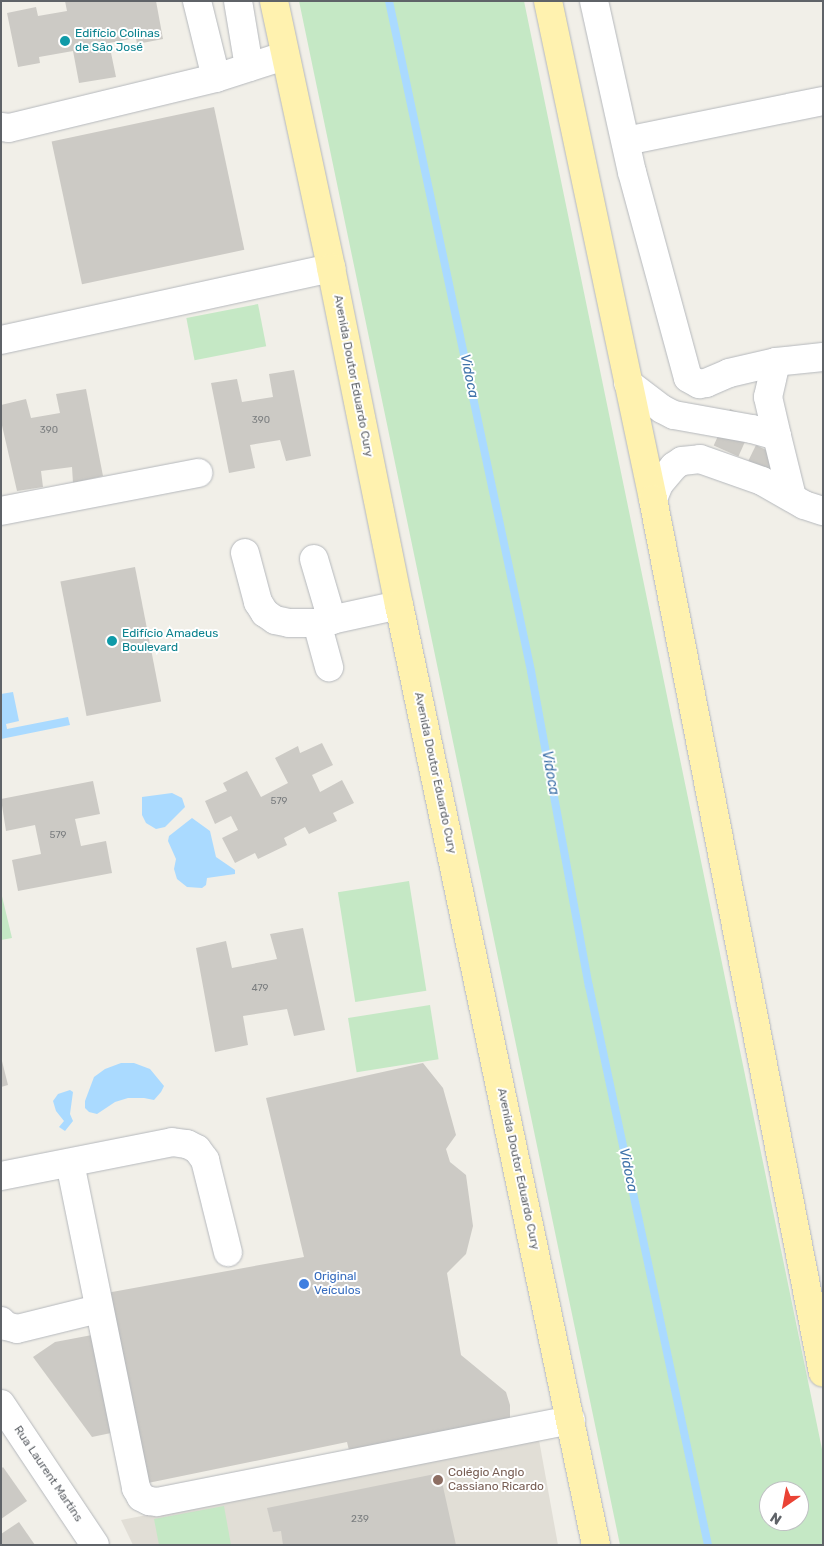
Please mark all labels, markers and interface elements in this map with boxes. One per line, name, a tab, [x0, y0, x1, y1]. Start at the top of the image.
place label: Edifício Colinas de São José	[75, 27, 160, 55]
marker: Edifício Colinas de São José	[59, 35, 71, 47]
street label: Avenida Doutor Eduardo Cury	[330, 294, 376, 458]
water label: Vidoca	[456, 352, 482, 400]
house number: 390	[252, 415, 270, 427]
house number: 390	[40, 425, 58, 437]
place label: Edifício Amadeus Boulevard	[122, 627, 219, 655]
marker: Edifício Amadeus Boulevard	[106, 635, 118, 647]
street label: Avenida Doutor Eduardo Cury	[411, 691, 459, 855]
water label: Vidoca	[538, 749, 562, 797]
house number: 579	[271, 796, 287, 808]
house number: 579	[50, 830, 66, 842]
house number: 479	[251, 983, 269, 995]
street label: Avenida Doutor Eduardo Cury	[494, 1087, 542, 1251]
water label: Vidoca	[615, 1146, 641, 1194]
place label: Original Veículos	[314, 1270, 361, 1298]
marker: Original Veículos	[298, 1278, 310, 1290]
street label: Rua Laurent Martins	[10, 1423, 86, 1525]
place label: Colégio Anglo Cassiano Ricardo	[448, 1466, 544, 1494]
marker: Colégio Anglo Cassiano Ricardo	[432, 1474, 444, 1486]
north arrow	[759, 1481, 809, 1531]
text: N	[767, 1508, 785, 1528]
house number: 239	[351, 1514, 369, 1526]

